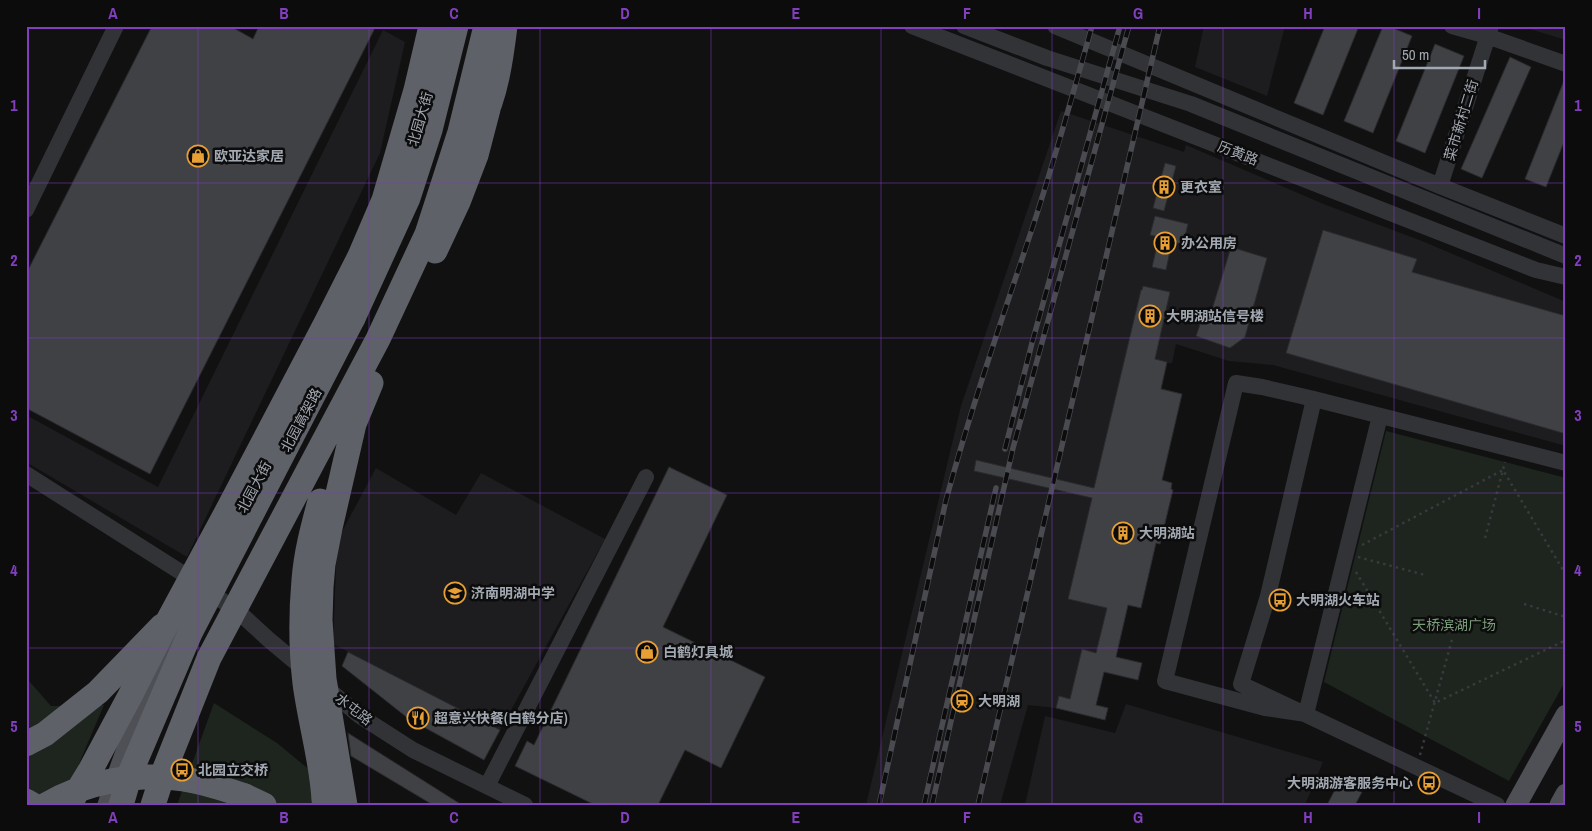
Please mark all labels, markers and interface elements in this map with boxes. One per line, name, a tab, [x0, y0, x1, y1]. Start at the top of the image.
text: A	[108, 2, 118, 24]
text: B	[279, 2, 289, 24]
text: C	[449, 2, 459, 24]
text: D	[620, 2, 630, 24]
text: E	[792, 2, 801, 24]
text: F	[963, 2, 971, 24]
text: G	[1133, 2, 1143, 24]
text: H	[1303, 2, 1313, 24]
text: I	[1477, 2, 1481, 24]
scale bar	[1394, 38, 1486, 70]
text: 50 m	[1402, 44, 1429, 65]
street label: 菜市新村二街	[1440, 77, 1482, 163]
street label: 北园大街	[404, 90, 436, 148]
text: 1	[10, 94, 18, 116]
text: 1	[1574, 94, 1582, 116]
street label: 历黄路	[1215, 137, 1261, 169]
shop icon: 欧亚达家居	[186, 144, 210, 168]
place label: 欧亚达家居	[214, 147, 284, 165]
building icon: 更衣室	[1152, 175, 1176, 199]
place label: 更衣室	[1180, 178, 1222, 196]
building icon: 办公用房	[1153, 231, 1177, 255]
place label: 办公用房	[1181, 234, 1237, 252]
text: 2	[10, 249, 18, 271]
text: 2	[1574, 249, 1582, 271]
building icon: 大明湖站信号楼	[1138, 304, 1162, 328]
place label: 大明湖站信号楼	[1166, 307, 1264, 325]
street label: 北园高架路	[277, 385, 325, 455]
text: 3	[10, 404, 18, 426]
text: 3	[1574, 404, 1582, 426]
street label: 北园大街	[233, 458, 275, 516]
building icon: 大明湖站	[1111, 521, 1135, 545]
place label: 大明湖站	[1139, 524, 1195, 542]
text: 4	[10, 559, 18, 581]
text: 4	[1574, 559, 1582, 581]
school or university icon: 济南明湖中学	[443, 581, 467, 605]
place label: 济南明湖中学	[471, 584, 555, 602]
bus stop icon: 大明湖火车站	[1268, 588, 1292, 612]
place label: 大明湖火车站	[1296, 591, 1380, 609]
park label: 天桥滨湖广场	[1412, 616, 1496, 634]
shop icon: 白鹤灯具城	[635, 640, 659, 664]
place label: 白鹤灯具城	[663, 643, 733, 661]
street label: 水屯路	[332, 689, 376, 729]
station icon: 大明湖	[950, 689, 974, 713]
place label: 大明湖	[978, 692, 1020, 710]
restaurant icon: 超意兴快餐(白鹤分店)	[406, 706, 430, 730]
place label: 超意兴快餐(白鹤分店)	[434, 709, 568, 727]
text: 5	[10, 715, 18, 737]
text: 5	[1574, 715, 1582, 737]
bus stop icon: 北园立交桥	[170, 758, 194, 782]
place label: 北园立交桥	[198, 761, 268, 779]
bus stop icon: 大明湖游客服务中心	[1417, 771, 1441, 795]
place label: 大明湖游客服务中心	[1287, 774, 1413, 792]
text: A	[108, 806, 118, 828]
text: B	[279, 806, 289, 828]
text: C	[449, 806, 459, 828]
text: D	[620, 806, 630, 828]
text: E	[792, 806, 801, 828]
text: F	[963, 806, 971, 828]
text: G	[1133, 806, 1143, 828]
text: H	[1303, 806, 1313, 828]
text: I	[1477, 806, 1481, 828]

